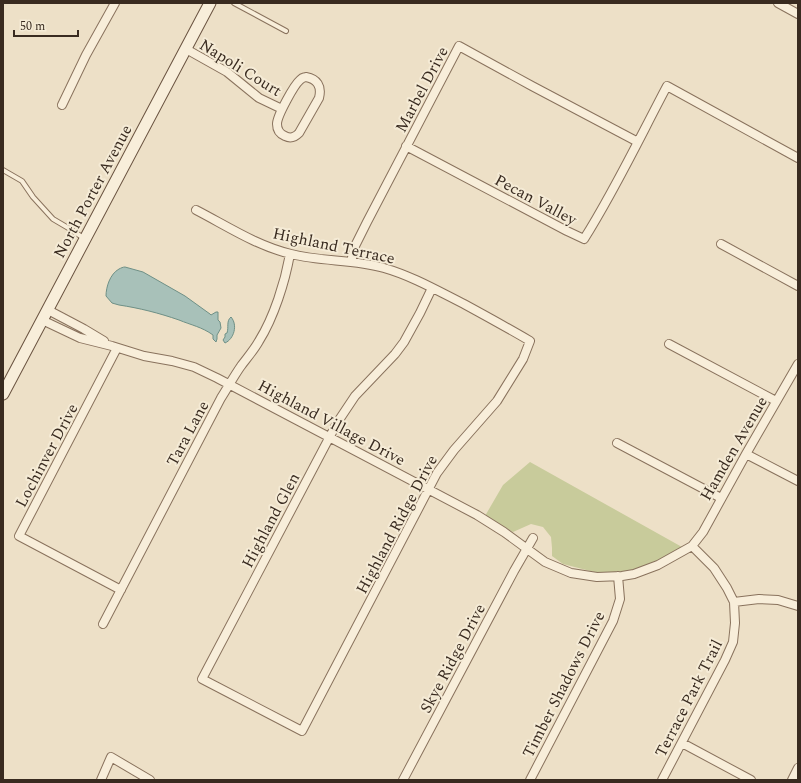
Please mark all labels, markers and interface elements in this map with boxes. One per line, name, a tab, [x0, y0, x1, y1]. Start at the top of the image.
scale bar	[14, 12, 78, 38]
text: 50 m	[20, 17, 45, 36]
street label: Napoli Court	[195, 33, 287, 103]
street label: Marbel Drive	[389, 42, 455, 137]
street label: North Porter Avenue	[47, 120, 138, 263]
street label: Pecan Valley	[490, 168, 582, 232]
street label: Highland Terrace	[270, 221, 397, 271]
street label: Highland Village Drive	[253, 374, 410, 472]
street label: Hamden Avenue	[694, 392, 774, 505]
street label: Tara Lane	[161, 396, 215, 471]
street label: Lochinver Drive	[9, 399, 84, 512]
street label: Highland Ridge Drive	[350, 451, 444, 598]
street label: Highland Glen	[236, 469, 306, 572]
street label: Skye Ridge Drive	[414, 599, 492, 717]
street label: Timber Shadows Drive	[516, 607, 611, 762]
street label: Terrace Park Trail	[649, 635, 729, 761]

